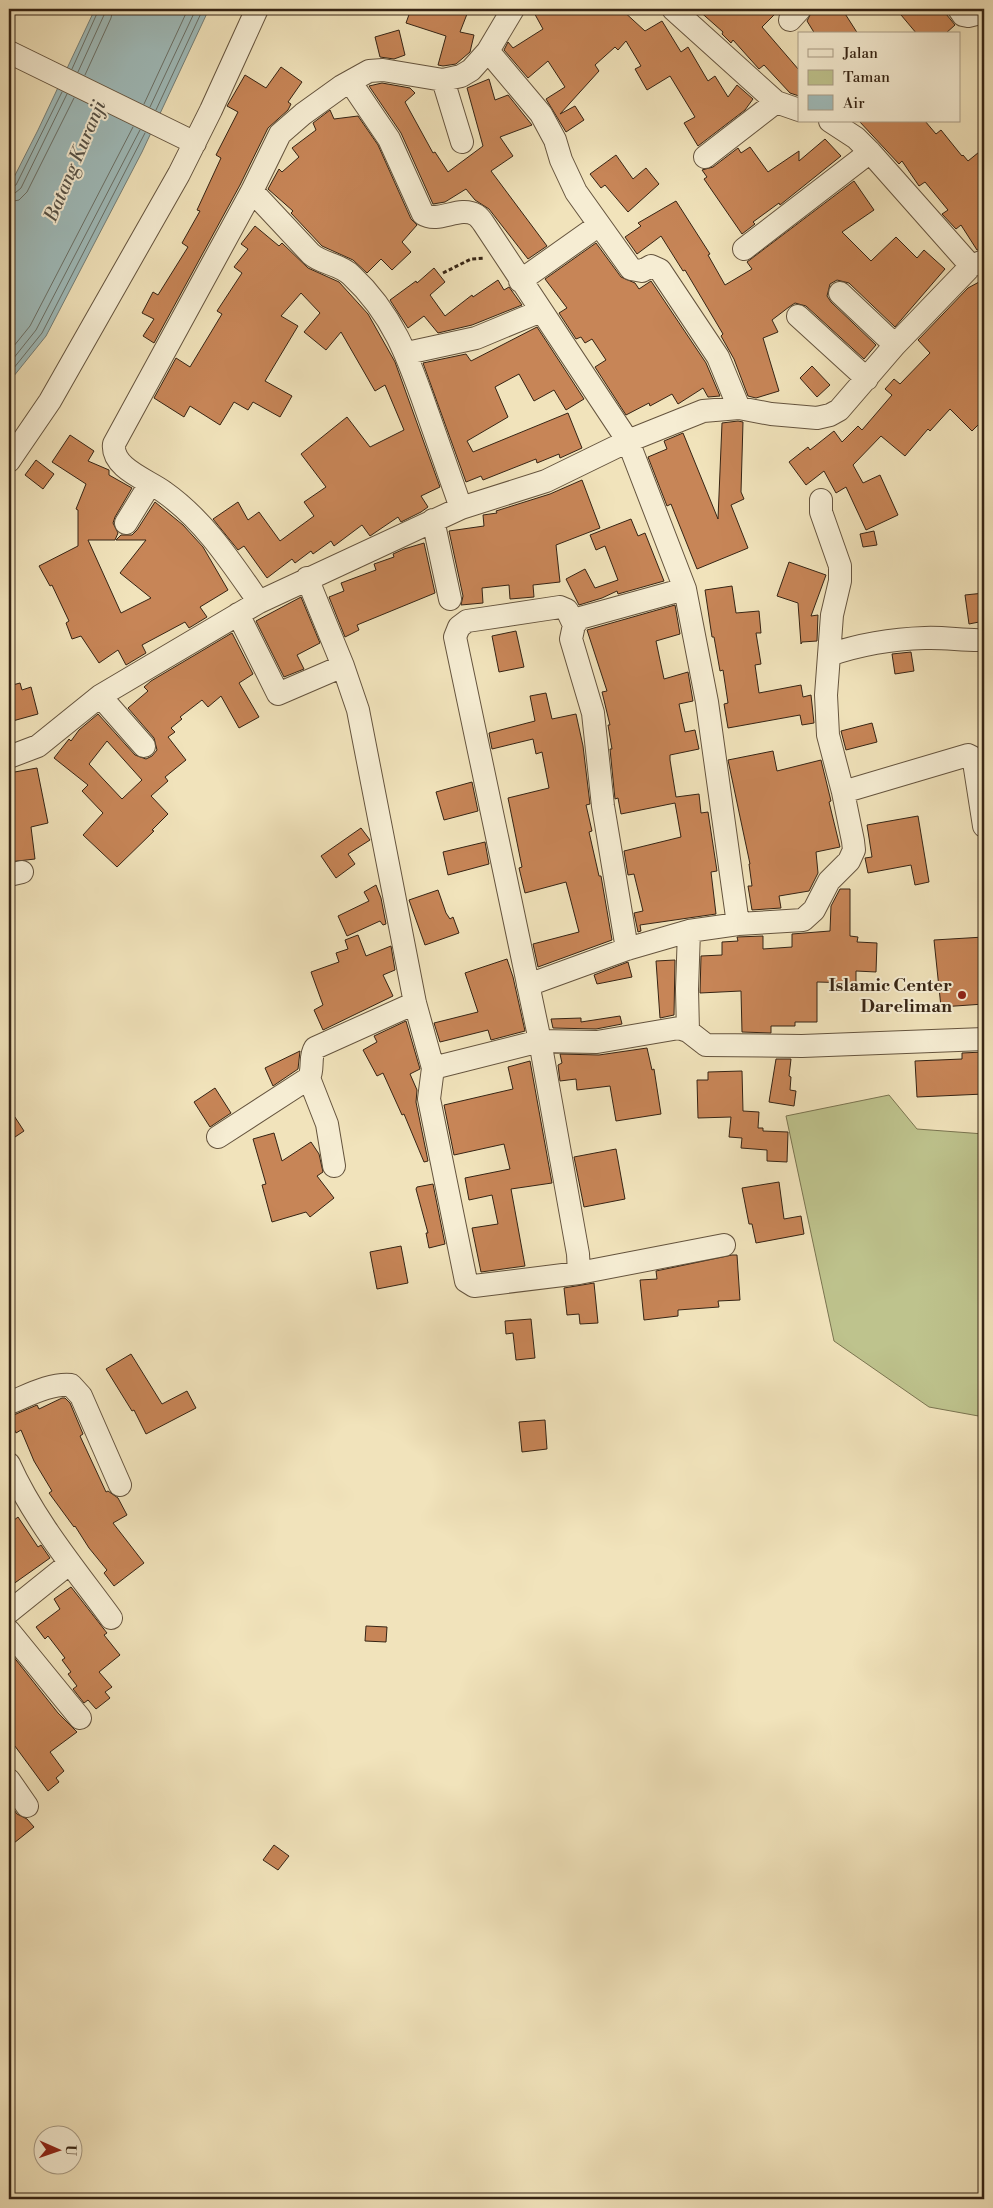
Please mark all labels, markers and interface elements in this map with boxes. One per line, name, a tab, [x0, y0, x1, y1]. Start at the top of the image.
legend	[798, 32, 960, 122]
text: Jalan	[842, 44, 878, 63]
text: Taman	[843, 68, 890, 87]
text: Air	[842, 94, 865, 113]
water label: Batang Kuranji	[38, 97, 111, 226]
place label: Islamic Center Dareliman	[829, 974, 952, 1018]
marker: Islamic Center Dareliman	[956, 989, 968, 1001]
north arrow	[32, 2126, 82, 2176]
text: U	[61, 2145, 79, 2156]

